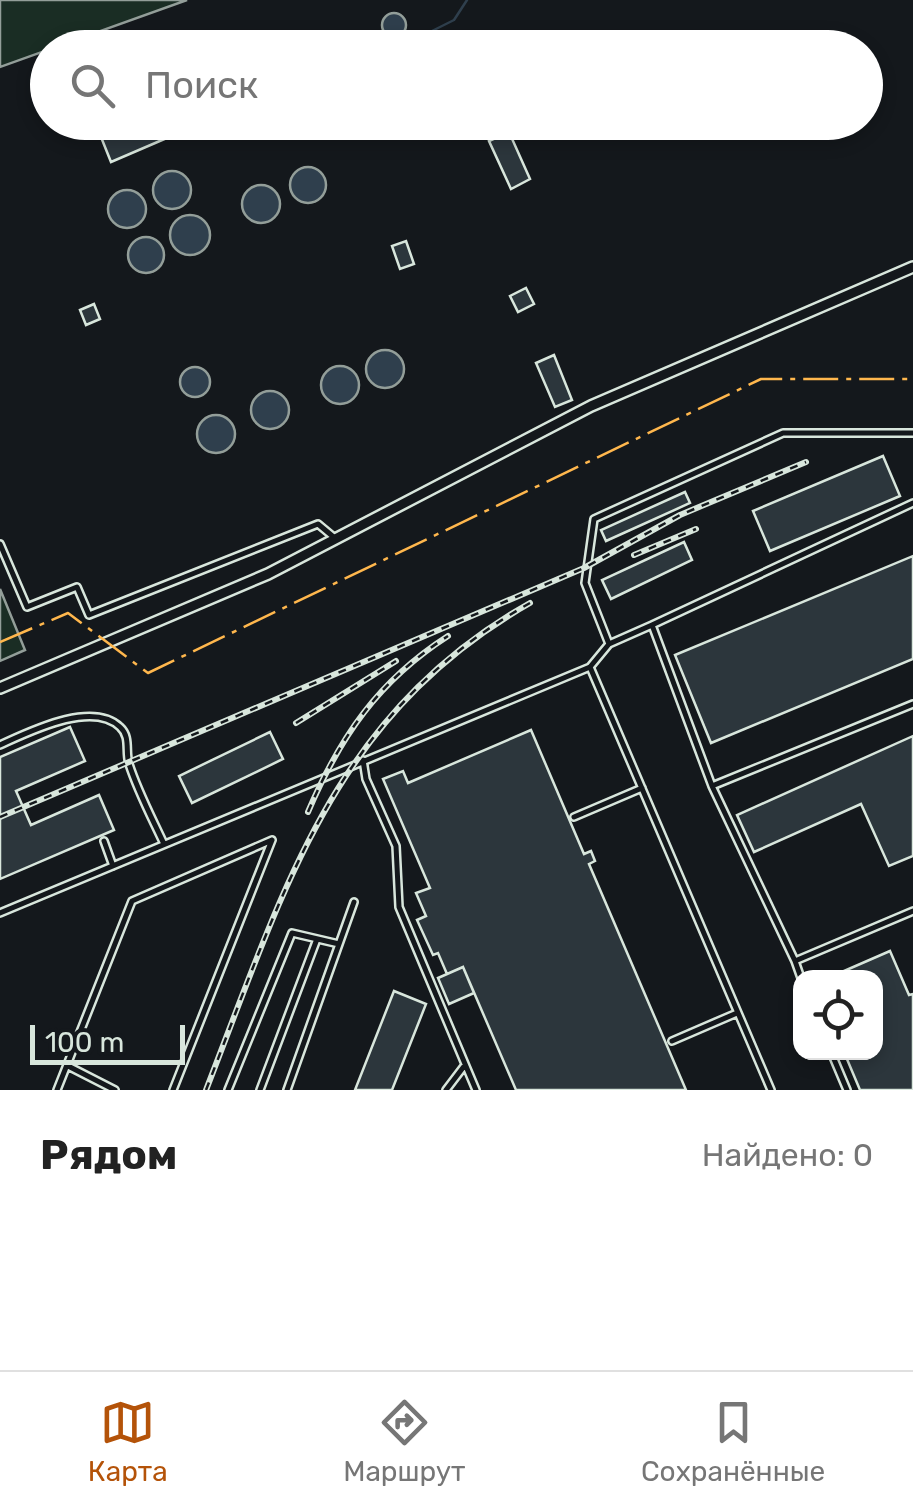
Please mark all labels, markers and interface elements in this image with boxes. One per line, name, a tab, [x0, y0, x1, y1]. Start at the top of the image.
search box	[30, 30, 883, 140]
icon: search	[65, 58, 120, 113]
text: Поиск	[145, 62, 258, 108]
map controls	[793, 970, 883, 1060]
button: locate	[793, 970, 883, 1060]
scale bar	[30, 1020, 185, 1064]
text: 100 m	[45, 1026, 124, 1059]
text: Рядом	[40, 1130, 177, 1180]
text: Найдено: 0	[702, 1136, 873, 1174]
tab: Карта	[88, 1395, 168, 1488]
tab: Маршрут	[343, 1395, 465, 1488]
tab: Сохранённые	[641, 1395, 825, 1488]

